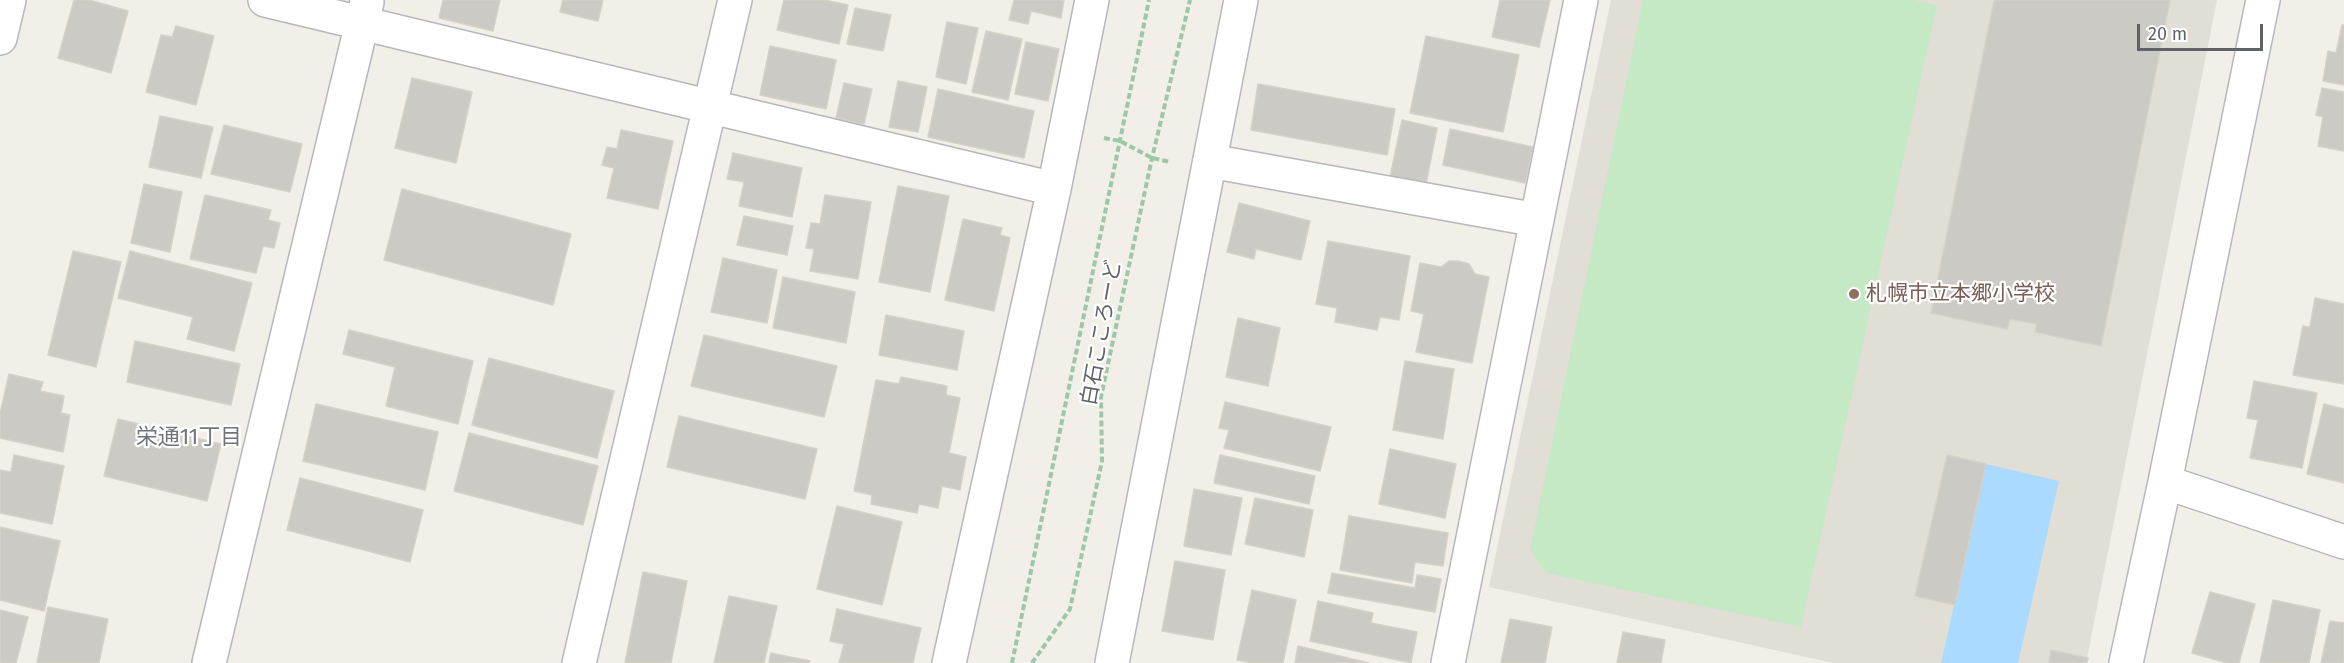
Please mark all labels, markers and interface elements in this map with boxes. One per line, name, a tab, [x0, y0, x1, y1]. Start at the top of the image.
scale bar	[2140, 12, 2266, 50]
text: 20 m	[2148, 23, 2187, 45]
street label: 白石こころーど	[1077, 258, 1127, 408]
place label: 札幌市立本郷小学校	[1866, 281, 2055, 307]
marker: 札幌市立本郷小学校	[1847, 287, 1861, 301]
district label: 栄通11丁目	[136, 425, 242, 451]

